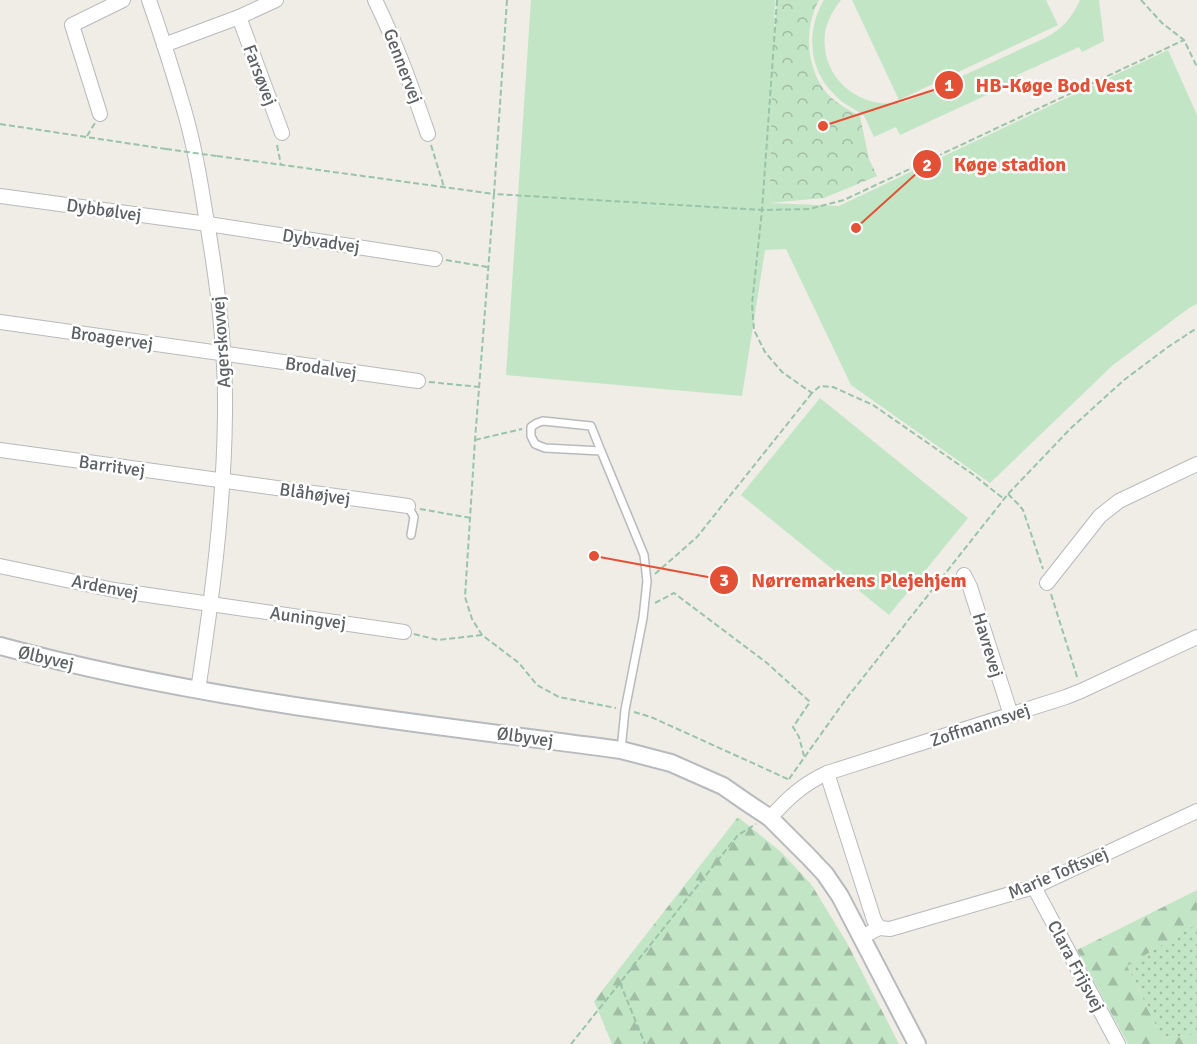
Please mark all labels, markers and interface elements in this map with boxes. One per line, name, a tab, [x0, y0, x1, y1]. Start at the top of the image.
street label: Gennervej	[379, 25, 427, 107]
street label: Farsøvej	[238, 41, 282, 109]
callout: HB-Køge Bod Vest	[934, 66, 1145, 104]
text: HB-Køge Bod Vest	[976, 73, 1133, 98]
text: 1	[944, 74, 954, 96]
callout: Køge stadion	[912, 145, 1078, 183]
text: Køge stadion	[954, 152, 1066, 177]
text: 2	[922, 154, 932, 176]
street label: Dybbølvej	[65, 194, 143, 226]
street label: Dybvadvej	[281, 224, 361, 258]
street label: Agerskovvej	[207, 295, 235, 389]
street label: Broagervej	[69, 321, 155, 355]
street label: Brodalvej	[284, 352, 358, 384]
street label: Barritvej	[77, 450, 147, 482]
street label: Blåhøjvej	[278, 478, 352, 510]
callout: Nørremarkens Plejehjem	[709, 561, 979, 599]
text: Nørremarkens Plejehjem	[751, 568, 967, 593]
text: 3	[719, 569, 729, 591]
street label: Ardenvej	[70, 570, 140, 604]
street label: Auningvej	[269, 602, 347, 634]
street label: Havrevej	[968, 610, 1008, 680]
street label: Ølbyvej	[16, 641, 76, 675]
street label: Zoffmannsvej	[927, 699, 1033, 751]
street label: Ølbyvej	[495, 722, 555, 752]
street label: Marie Toftsvej	[1005, 842, 1111, 904]
street label: Clara Frijsvej	[1043, 916, 1109, 1016]

